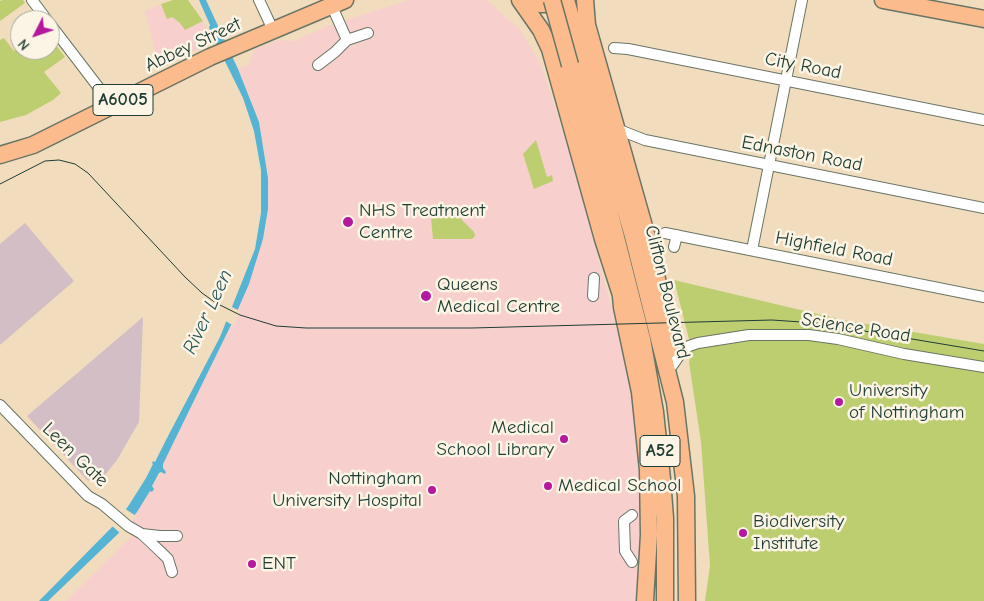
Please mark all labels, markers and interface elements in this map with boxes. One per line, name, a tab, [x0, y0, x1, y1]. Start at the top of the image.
north arrow	[10, 10, 60, 60]
street label: Abbey Street	[141, 13, 245, 77]
text: N	[15, 35, 33, 54]
street label: City Road	[763, 47, 843, 85]
road number: A6005	[93, 84, 153, 116]
street label: Ednaston Road	[740, 131, 864, 177]
place label: NHS Treatment Centre	[359, 200, 485, 244]
marker: NHS Treatment Centre	[341, 215, 355, 229]
street label: Clifton Boulevard	[639, 223, 695, 361]
street label: Highfield Road	[773, 226, 895, 272]
water label: River Leen	[178, 266, 238, 358]
place label: Queens Medical Centre	[437, 274, 560, 318]
marker: Queens Medical Centre	[419, 289, 433, 303]
street label: Science Road	[800, 308, 912, 348]
place label: University of Nottingham	[849, 380, 964, 424]
marker: University of Nottingham	[833, 396, 845, 408]
place label: Medical School Library	[437, 417, 554, 461]
street label: Leen Gate	[37, 418, 113, 492]
marker: Medical School Library	[558, 433, 570, 445]
road number: A52	[640, 436, 680, 466]
place label: Nottingham University Hospital	[272, 468, 422, 512]
place label: Medical School	[558, 475, 681, 497]
marker: Medical School	[542, 480, 554, 492]
marker: Nottingham University Hospital	[426, 484, 438, 496]
place label: Biodiversity Institute	[753, 511, 844, 555]
marker: Biodiversity Institute	[737, 527, 749, 539]
place label: ENT	[262, 553, 296, 575]
marker: ENT	[246, 558, 258, 570]

